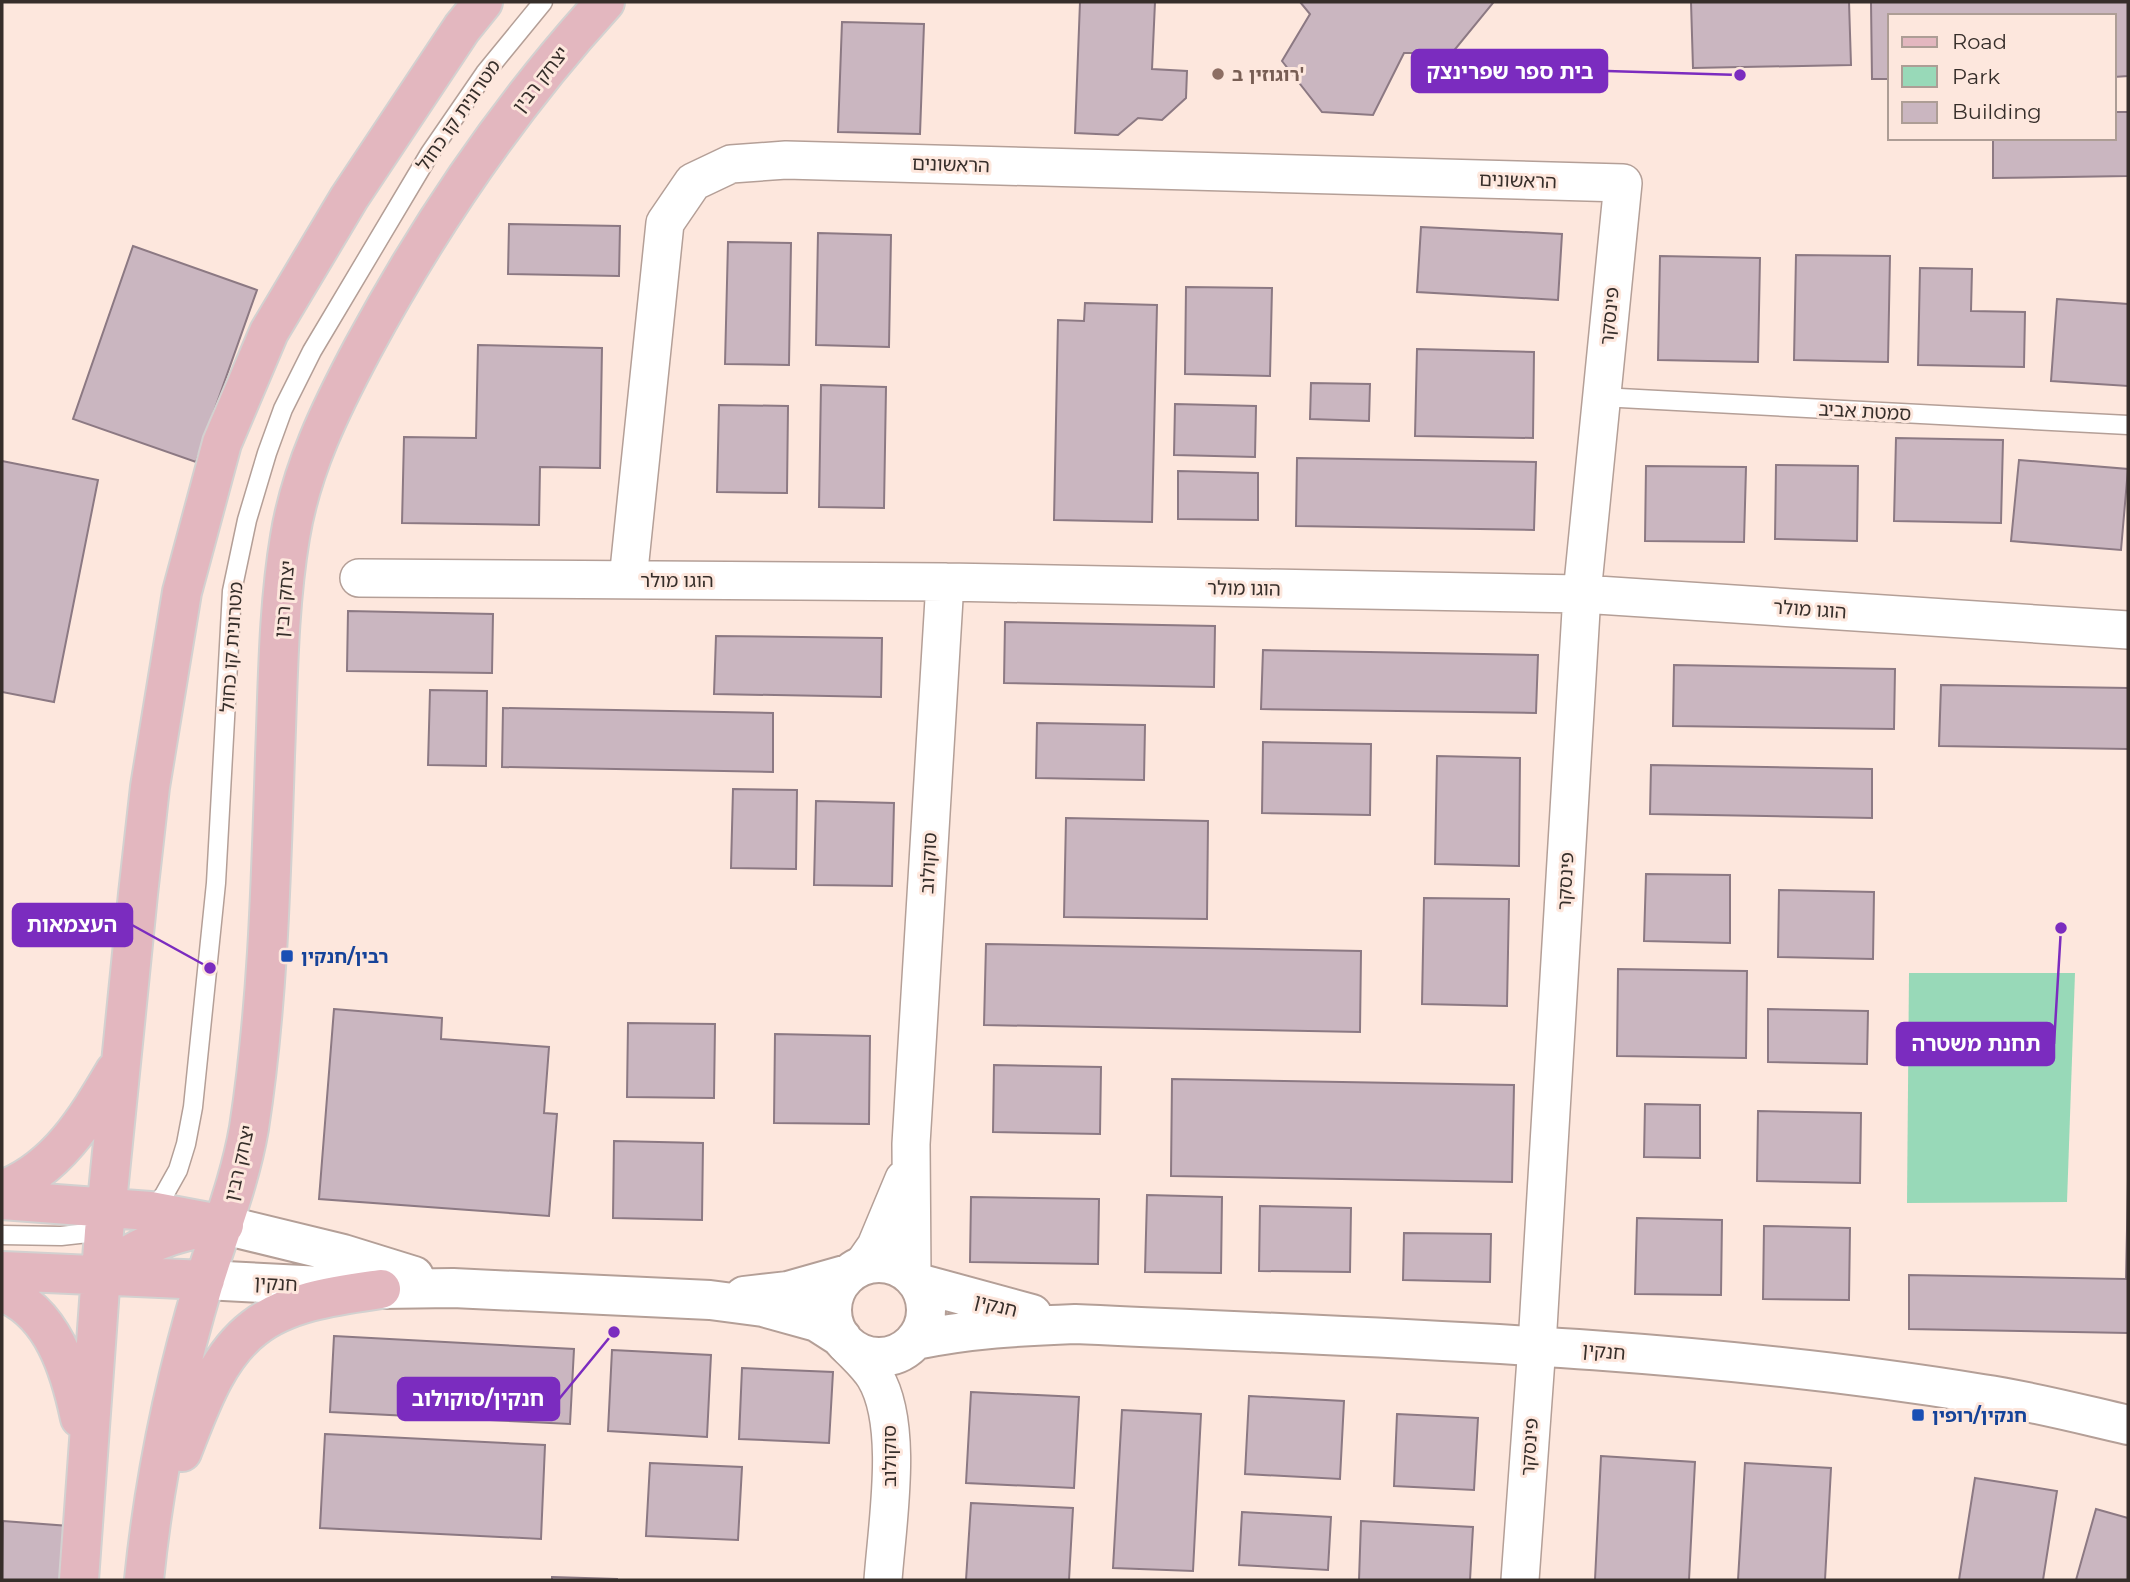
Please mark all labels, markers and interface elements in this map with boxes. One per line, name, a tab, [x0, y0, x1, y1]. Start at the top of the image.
legend	[1888, 14, 2116, 140]
text: Road	[1952, 29, 2007, 54]
street label: יצחק רבין	[507, 42, 573, 117]
callout: בית ספר שפרינצק	[1412, 50, 1607, 92]
street label: מטרונית קו כחול	[411, 55, 505, 175]
text: בית ספר שפרינצק	[1426, 59, 1594, 84]
place label: רוגוזין ב'	[1232, 63, 1304, 86]
text: Park	[1952, 64, 2000, 89]
marker: רוגוזין ב'	[1210, 66, 1226, 82]
text: Building	[1952, 99, 2042, 124]
street label: הראשונים	[912, 152, 990, 177]
street label: הראשונים	[1479, 168, 1557, 193]
street label: פינסקר	[1595, 286, 1624, 346]
street label: סמטת אביב	[1818, 398, 1912, 425]
street label: יצחק רבין	[270, 559, 299, 639]
street label: הוגו מולר	[640, 569, 714, 592]
street label: הוגו מולר	[1207, 576, 1281, 601]
street label: מטרונית קו כחול	[215, 581, 248, 713]
street label: הוגו מולר	[1772, 595, 1847, 624]
street label: סוקולוב	[915, 831, 942, 895]
street label: פינסקר	[1552, 851, 1579, 911]
callout: העצמאות	[13, 904, 132, 946]
text: העצמאות	[27, 912, 117, 937]
place label: רבין/חנקין	[301, 945, 389, 968]
marker: רבין/חנקין	[279, 948, 295, 964]
callout: תחנת משטרה	[1897, 1023, 2054, 1065]
text: תחנת משטרה	[1911, 1031, 2041, 1056]
street label: יצחק רבין	[220, 1123, 259, 1203]
street label: חנקין	[254, 1271, 298, 1296]
street label: חנקין	[972, 1289, 1020, 1322]
street label: חנקין	[1581, 1338, 1627, 1365]
callout: חנקין/סוקולוב	[398, 1378, 559, 1420]
text: חנקין/סוקולוב	[412, 1386, 544, 1411]
place label: חנקין/רופין	[1932, 1404, 2027, 1427]
marker: חנקין/רופין	[1910, 1407, 1926, 1423]
street label: פינסקר	[1516, 1417, 1543, 1477]
street label: סוקולוב	[878, 1425, 901, 1487]

